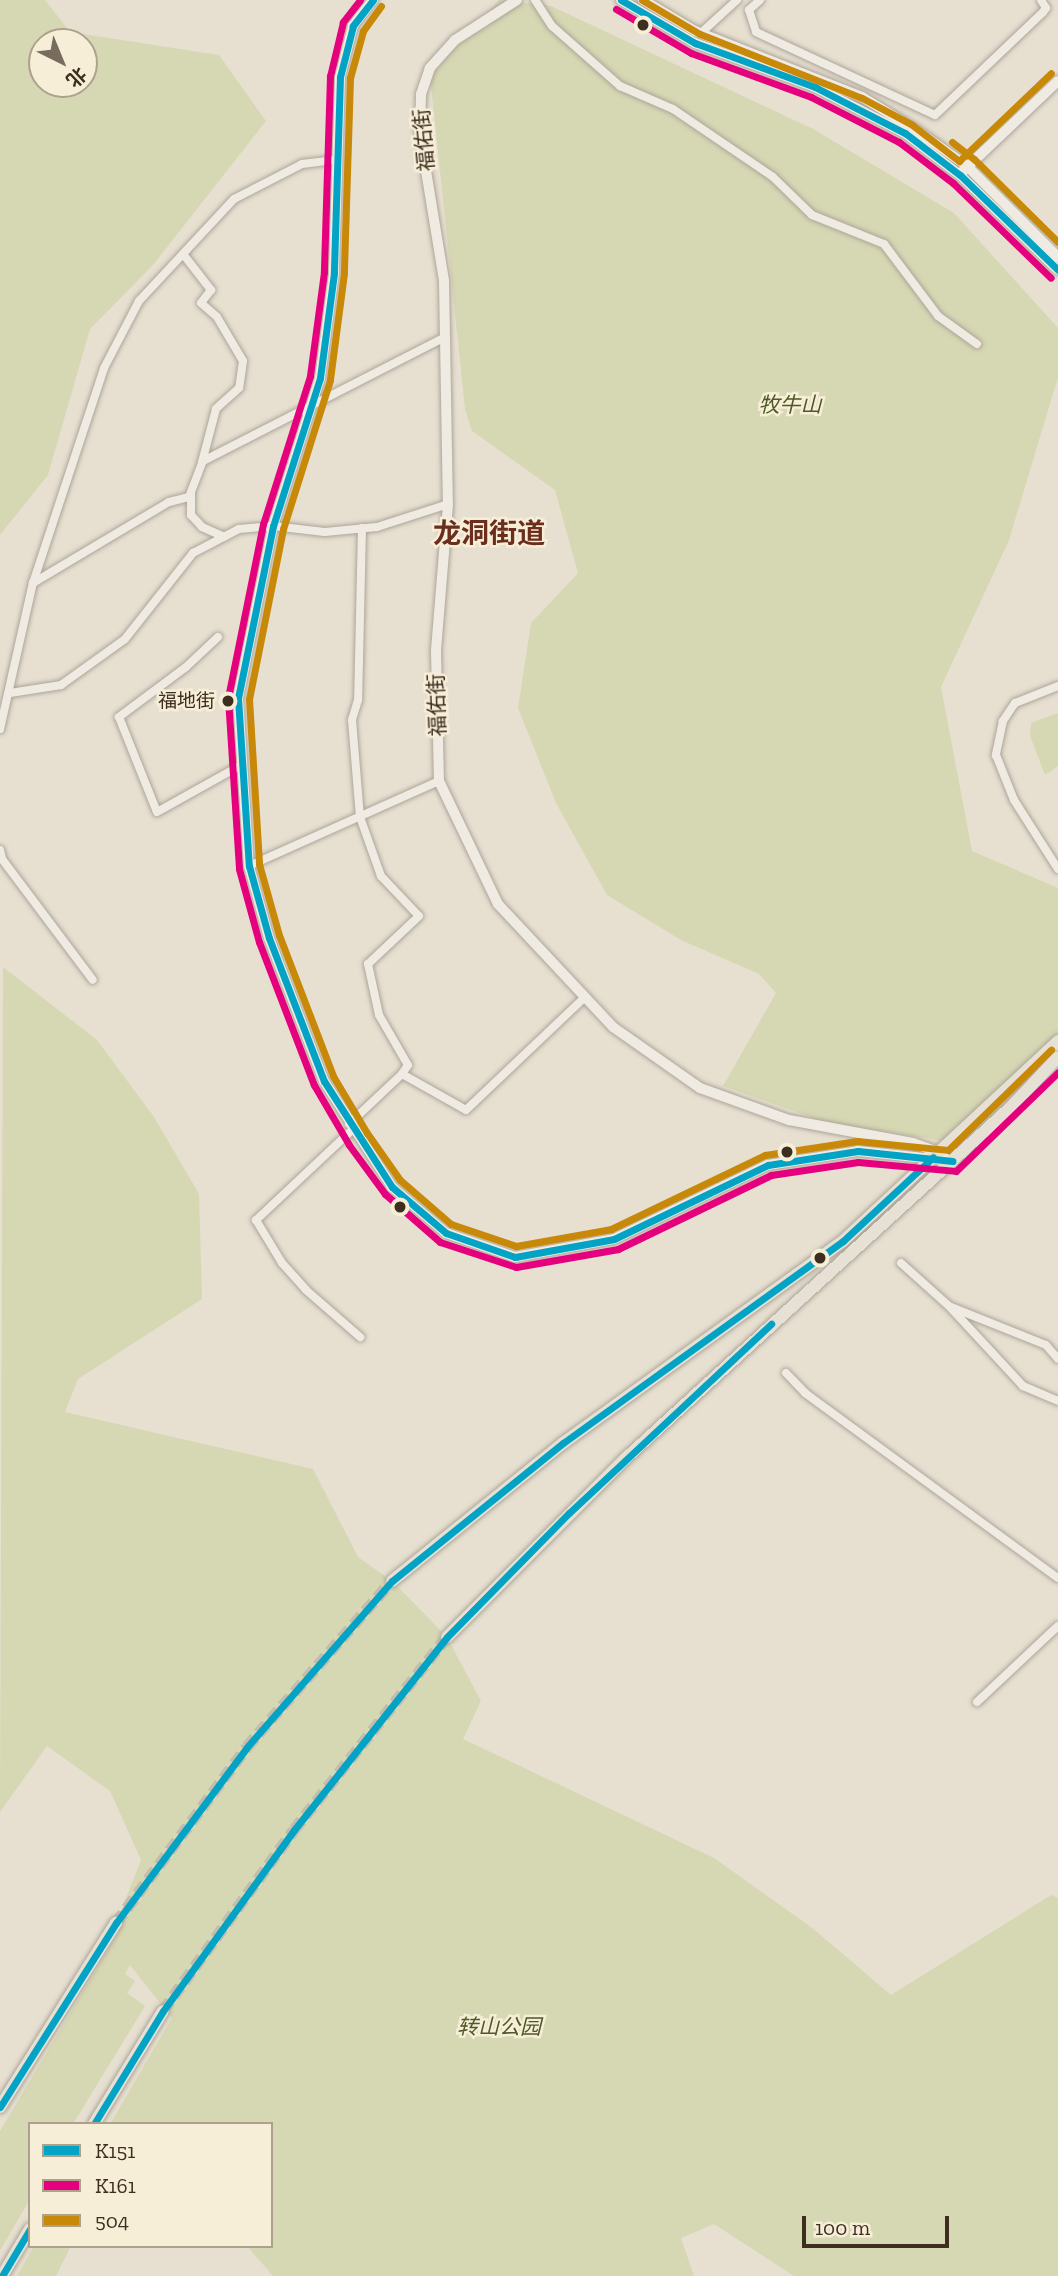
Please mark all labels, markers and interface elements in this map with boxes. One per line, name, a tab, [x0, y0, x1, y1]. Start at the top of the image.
unlabelled marker	[636, 18, 650, 32]
north arrow	[28, 28, 98, 98]
text: 北	[62, 62, 91, 92]
street label: 福佑街	[409, 108, 439, 172]
park label: 牧牛山	[759, 392, 821, 418]
district label: 龙洞街道	[433, 517, 545, 551]
street label: 福佑街	[423, 673, 451, 737]
place label: 福地街	[158, 690, 215, 712]
marker: 福地街	[221, 694, 235, 708]
unlabelled marker	[780, 1145, 794, 1159]
unlabelled marker	[393, 1200, 407, 1214]
unlabelled marker	[813, 1251, 827, 1265]
park label: 转山公园	[457, 2014, 541, 2040]
legend	[28, 2122, 273, 2248]
text: K151	[95, 2138, 135, 2163]
text: K161	[95, 2173, 136, 2198]
scale bar	[806, 2202, 953, 2246]
text: 504	[95, 2208, 129, 2233]
text: 100 m	[815, 2215, 870, 2240]

